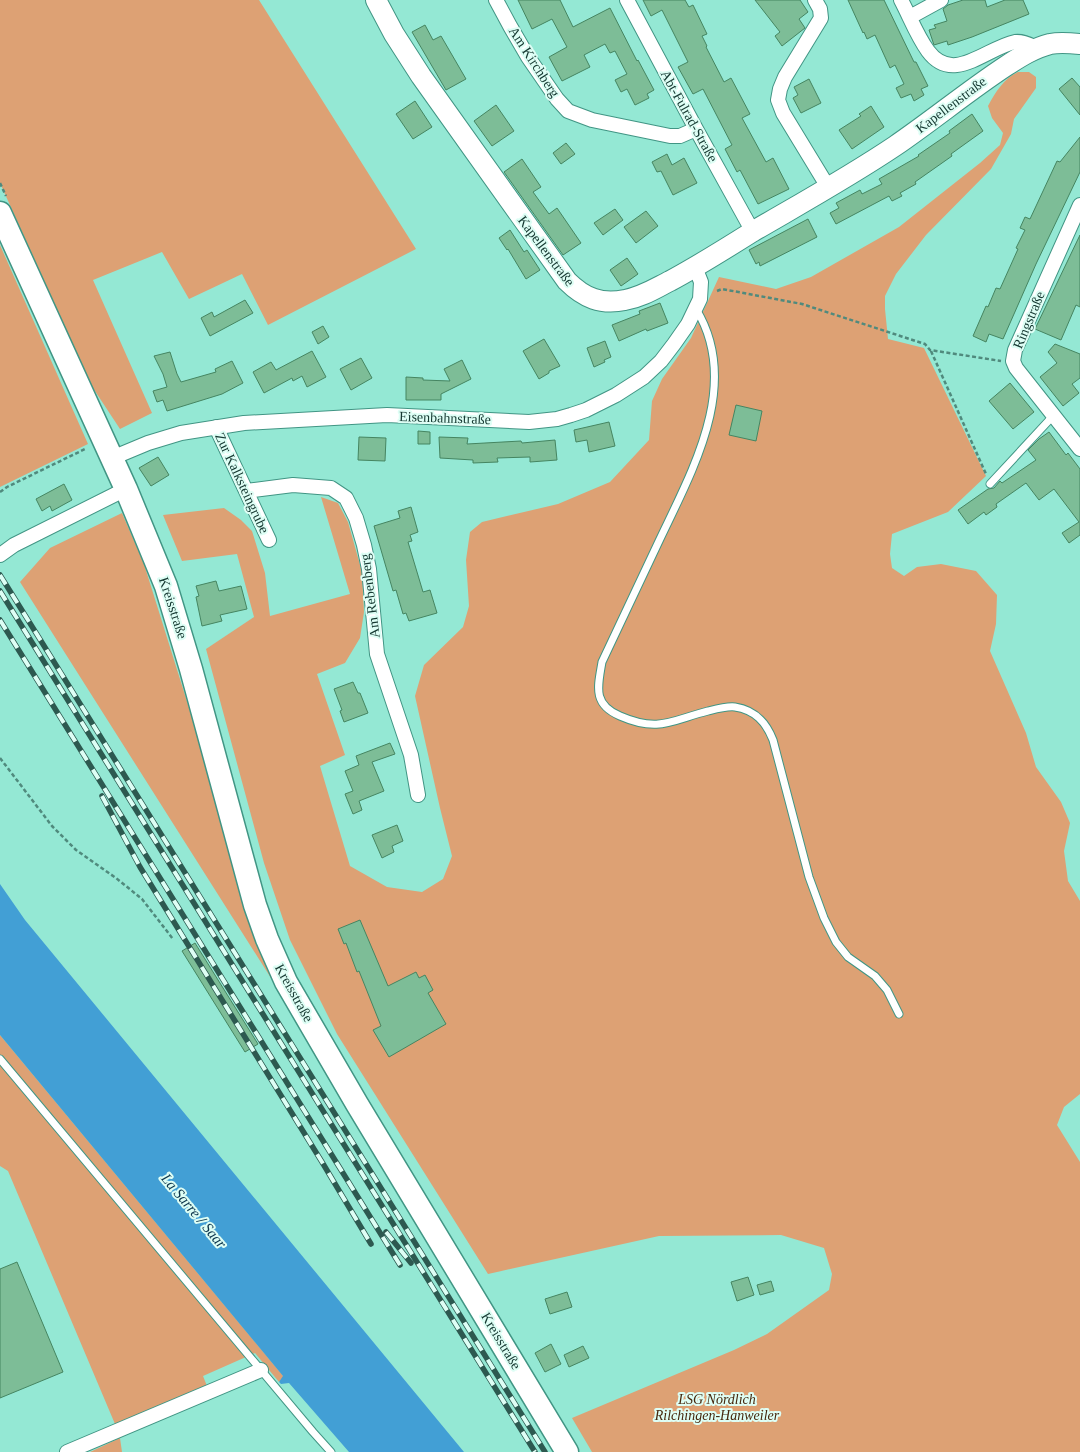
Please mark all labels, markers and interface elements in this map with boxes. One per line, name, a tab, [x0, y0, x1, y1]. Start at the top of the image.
street label: Am Kirchberg	[506, 24, 562, 100]
street label: Abt-Fulrad-Straße	[658, 67, 720, 165]
street label: Kapellenstraße	[913, 74, 989, 136]
street label: Kapellenstraße	[515, 213, 577, 289]
street label: Ringstraße	[1010, 289, 1048, 351]
street label: Eisenbahnstraße	[399, 409, 491, 427]
street label: Zur Kalksteingrube	[212, 430, 272, 536]
street label: Am Rebenberg	[357, 553, 383, 639]
street label: Kreisstraße	[156, 575, 190, 641]
street label: Kreisstraße	[272, 961, 316, 1025]
water label: La Sarre / Saar	[158, 1170, 230, 1252]
street label: Kreisstraße	[478, 1310, 524, 1372]
park label: LSG Nördlich Rilchingen-Hanweiler	[654, 1392, 780, 1423]

